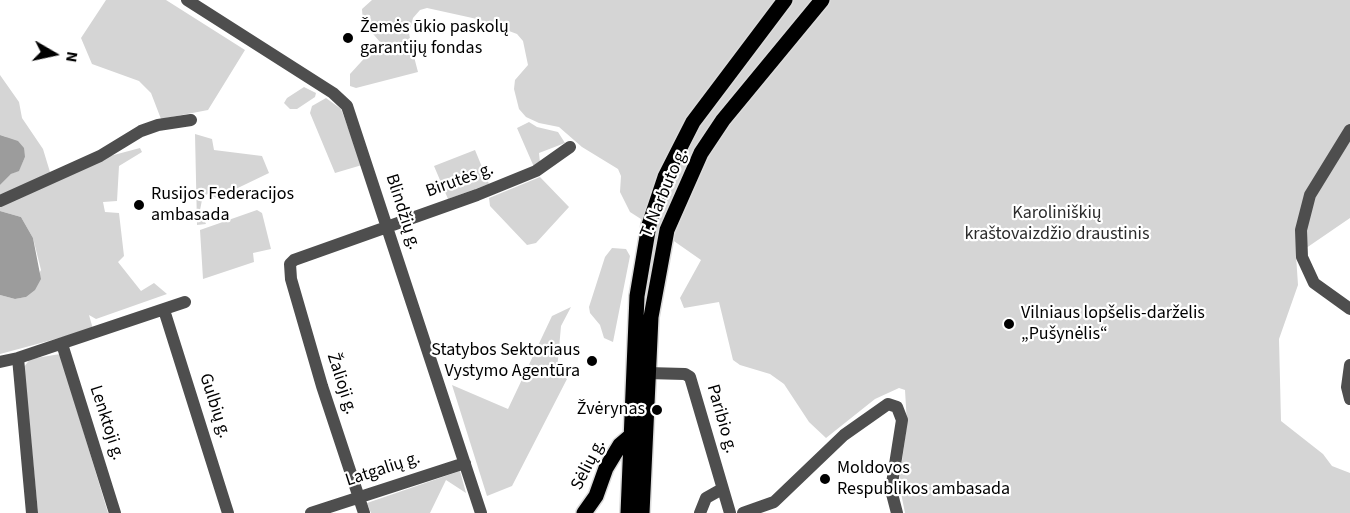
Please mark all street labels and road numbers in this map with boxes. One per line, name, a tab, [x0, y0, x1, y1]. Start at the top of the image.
street label: T. Narbuto g.	[636, 145, 694, 241]
street label: Birutės g.	[423, 159, 497, 203]
street label: Blindžių g.	[380, 171, 424, 253]
street label: Žalioji g.	[321, 351, 361, 417]
street label: Gulbių g.	[193, 371, 235, 441]
street label: Paribio g.	[701, 382, 741, 456]
street label: Lenktoji g.	[84, 383, 128, 463]
street label: Sėlių g.	[567, 436, 611, 494]
street label: Latgalių g.	[343, 448, 423, 492]

